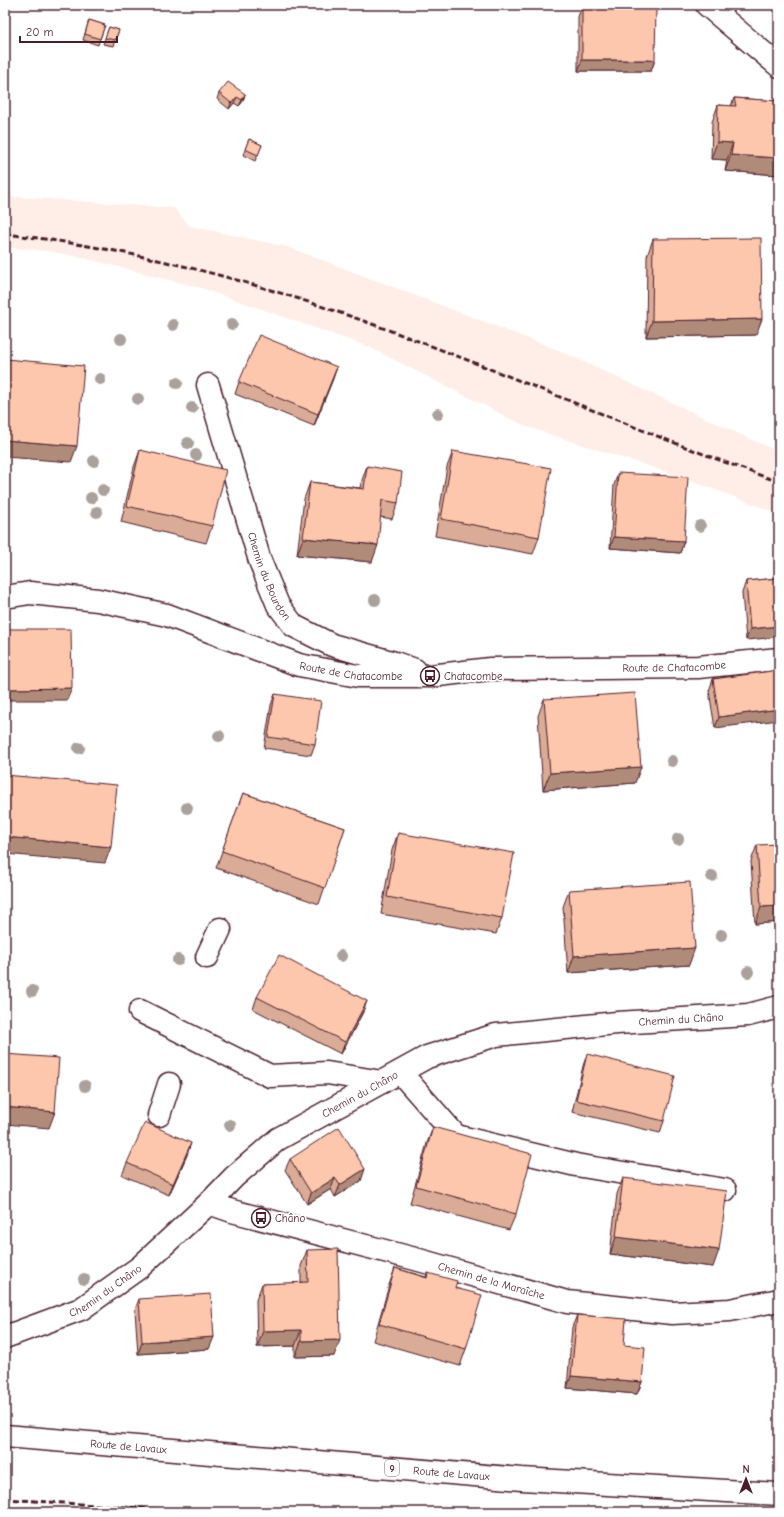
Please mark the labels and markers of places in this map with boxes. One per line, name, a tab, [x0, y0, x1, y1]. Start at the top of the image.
bus stop icon: Chatacombe	[419, 665, 441, 687]
place label: Chatacombe	[444, 670, 503, 683]
bus stop icon: Châno	[250, 1207, 272, 1229]
place label: Châno	[275, 1212, 305, 1225]

